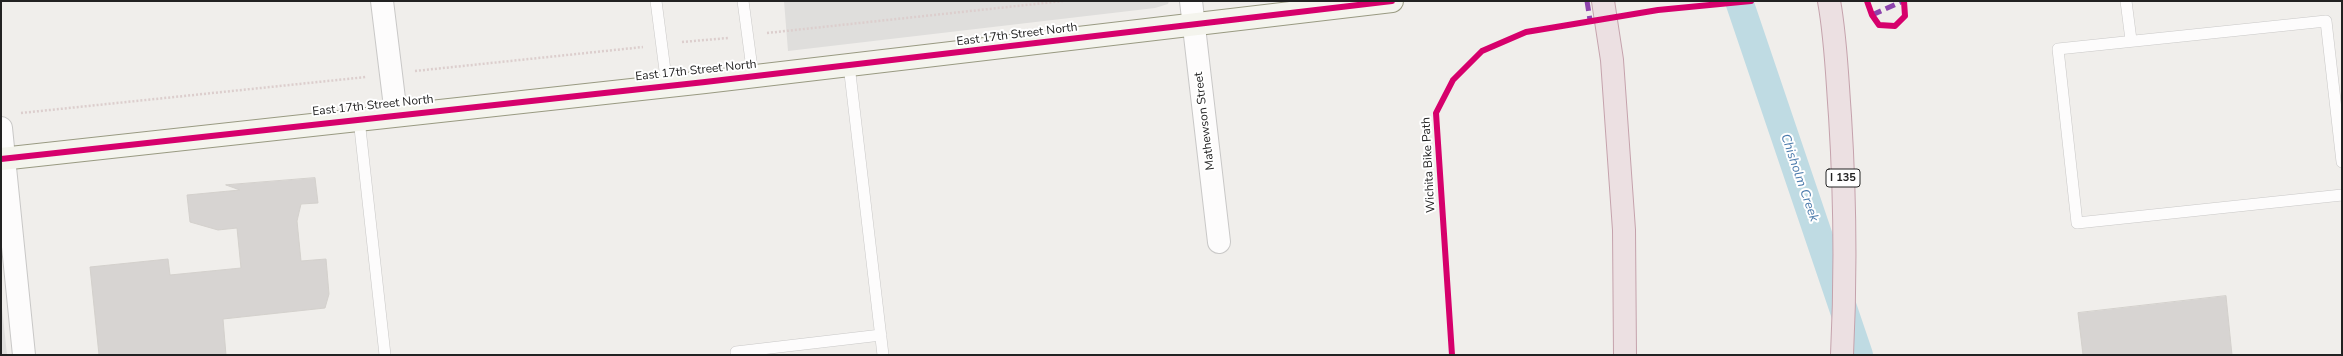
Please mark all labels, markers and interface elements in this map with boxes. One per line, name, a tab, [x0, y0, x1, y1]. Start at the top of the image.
street label: East 17th Street North	[956, 20, 1078, 50]
street label: East 17th Street North	[635, 57, 757, 85]
street label: Mathewson Street	[1192, 71, 1218, 171]
street label: East 17th Street North	[312, 92, 434, 120]
street label: Wichita Bike Path	[1419, 117, 1439, 213]
water label: Chisholm Creek	[1777, 132, 1821, 224]
road number: I 135	[1826, 169, 1860, 187]

